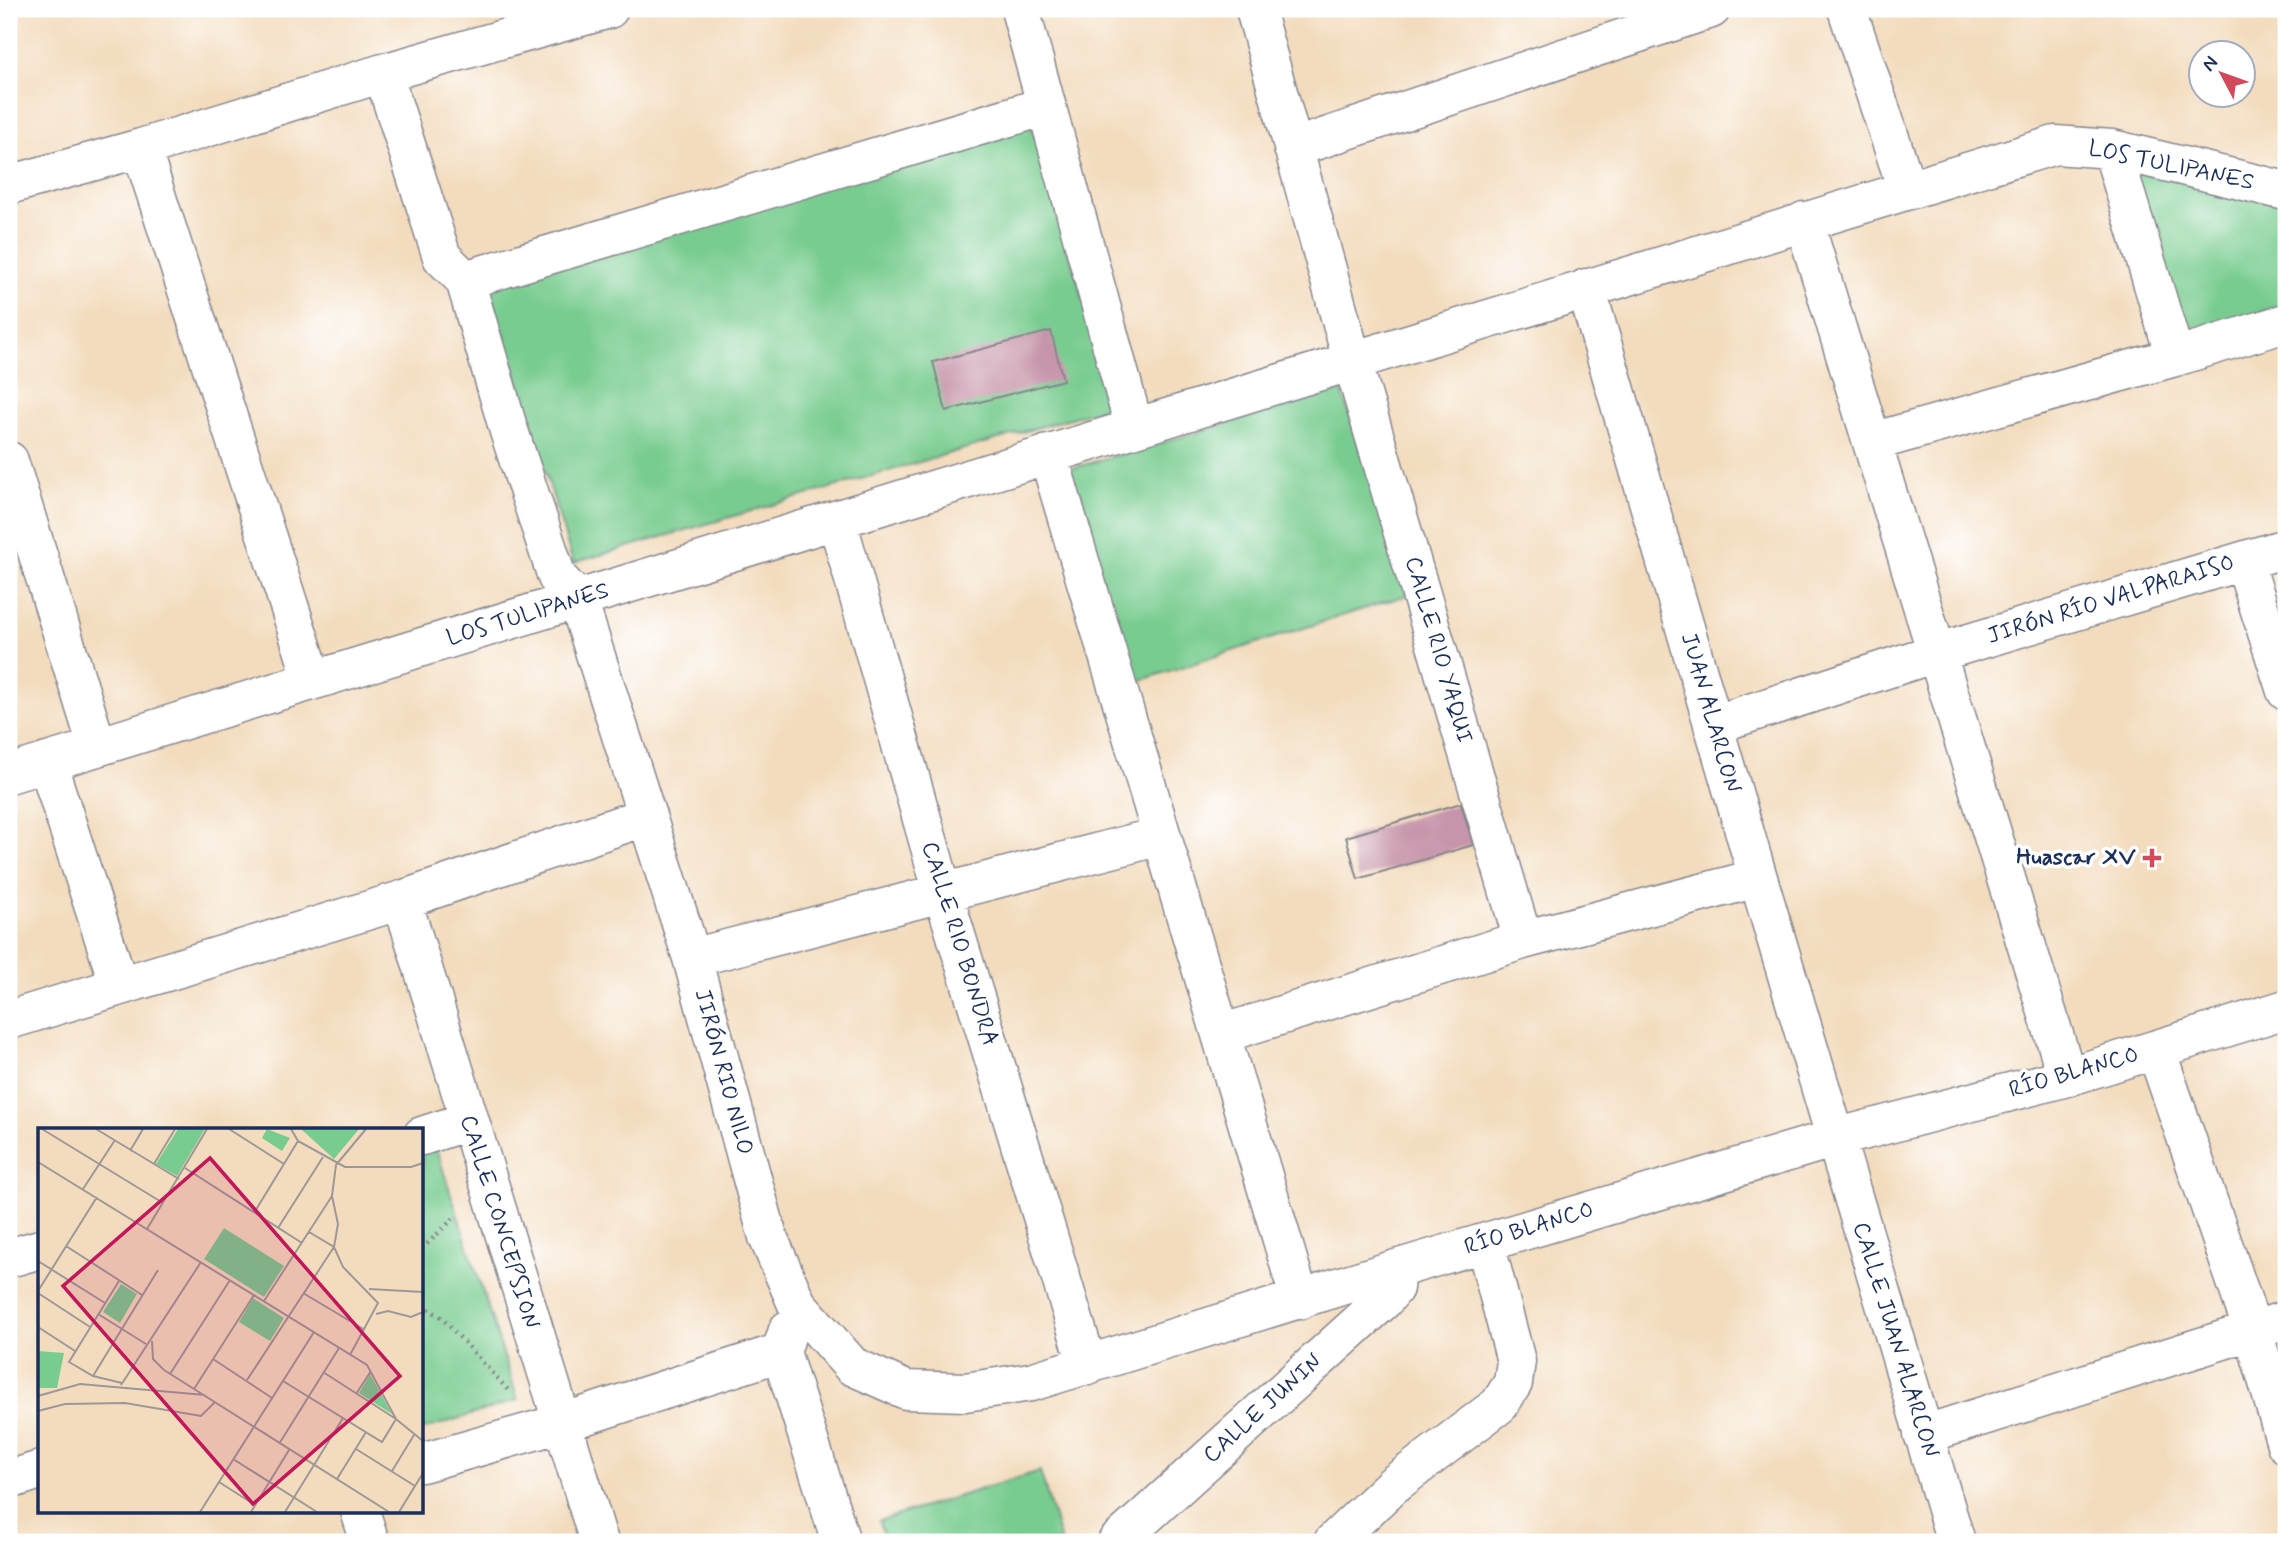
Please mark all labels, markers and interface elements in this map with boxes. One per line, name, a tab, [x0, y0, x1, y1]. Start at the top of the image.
north arrow	[2186, 38, 2256, 108]
text: N	[2197, 51, 2224, 77]
street label: LOS TULIPANES	[2086, 134, 2256, 198]
street label: JIRÓN RÍO VALPARAISO	[1984, 548, 2238, 652]
street label: CALLE RIO YAQUI	[1397, 553, 1479, 747]
street label: LOS TULIPANES	[443, 576, 613, 654]
street label: JUAN ALARCON	[1673, 629, 1747, 797]
street label: CALLE RIO BONDRA	[914, 838, 1004, 1050]
place label: Huascar XV	[2016, 843, 2137, 873]
marker: Huascar XV	[2142, 848, 2162, 868]
street label: JIRÓN RIO NILO	[686, 986, 760, 1158]
street label: RÍO BLANCO	[2006, 1040, 2142, 1106]
street label: CALLE CONCEPSION	[452, 1112, 546, 1333]
inset map	[38, 1128, 424, 1512]
street label: RÍO BLANCO	[1461, 1195, 1597, 1263]
street label: CALLE JUAN ALARCON	[1845, 1219, 1945, 1461]
street label: CALLE JUNIN	[1197, 1348, 1329, 1470]

